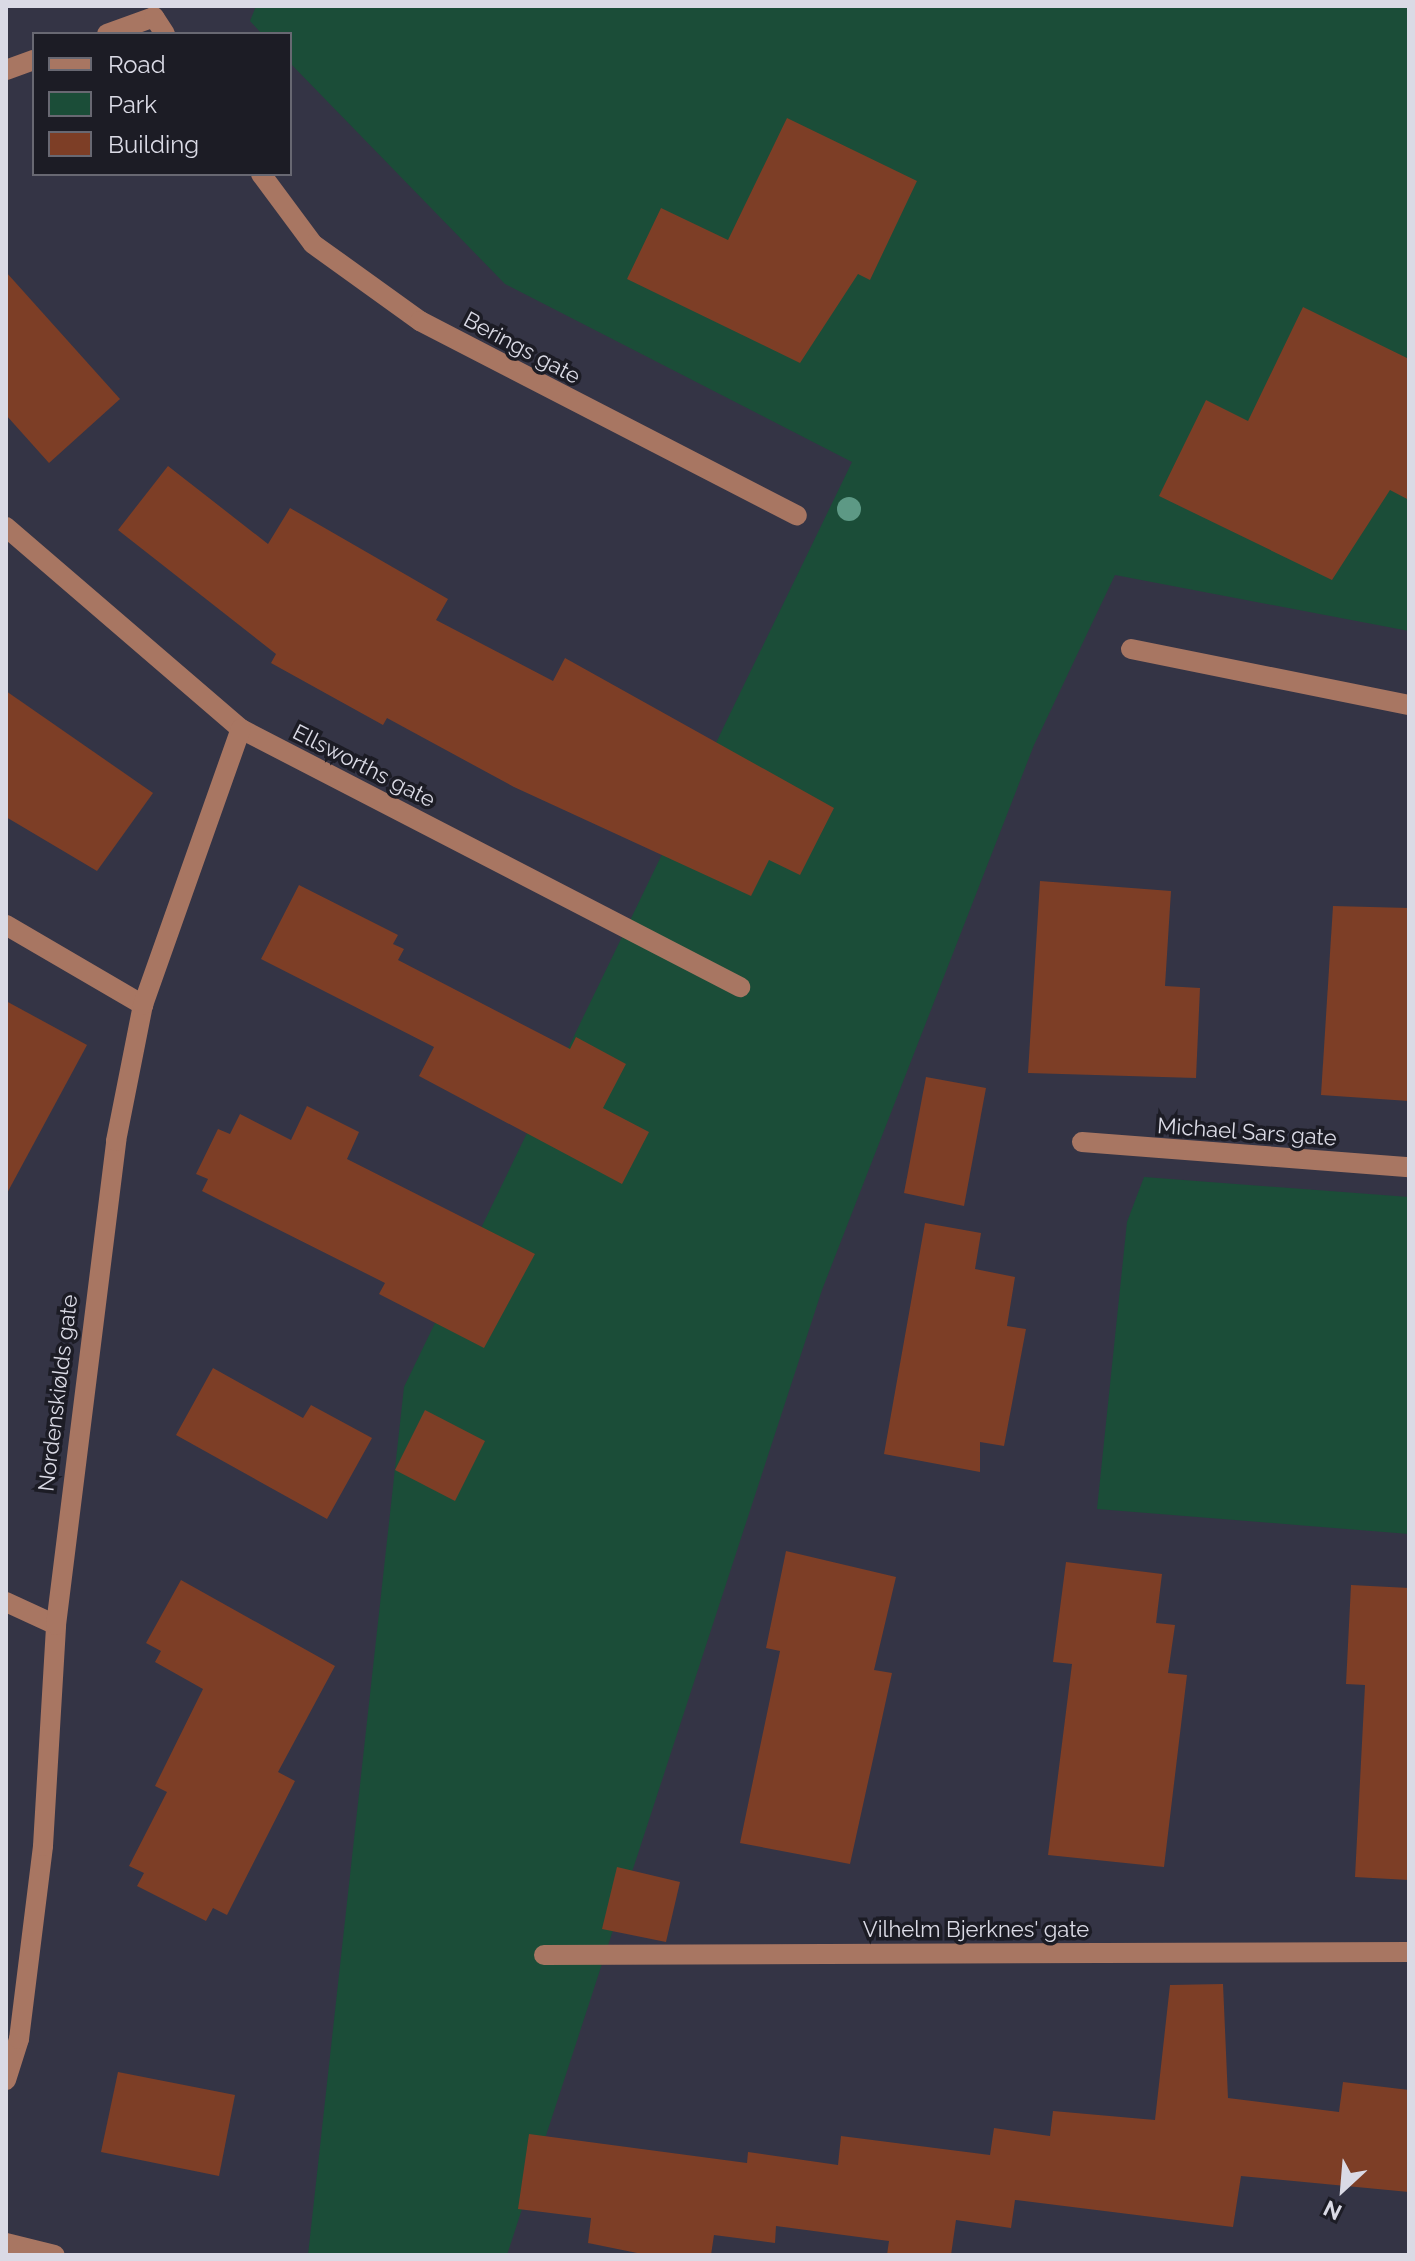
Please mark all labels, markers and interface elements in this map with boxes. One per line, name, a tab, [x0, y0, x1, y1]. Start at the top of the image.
legend	[32, 32, 292, 176]
text: Road	[108, 50, 166, 79]
text: Park	[108, 90, 157, 119]
text: Building	[108, 130, 199, 159]
street label: Berings gate	[459, 306, 585, 390]
street label: Ellsworths gate	[288, 719, 440, 813]
street label: Michael Sars gate	[1156, 1113, 1338, 1151]
street label: Nordenskiølds gate	[33, 1293, 83, 1493]
street label: Vilhelm Bjerknes' gate	[862, 1917, 1090, 1943]
north arrow	[1303, 2149, 1383, 2229]
text: N	[1319, 2195, 1346, 2226]

